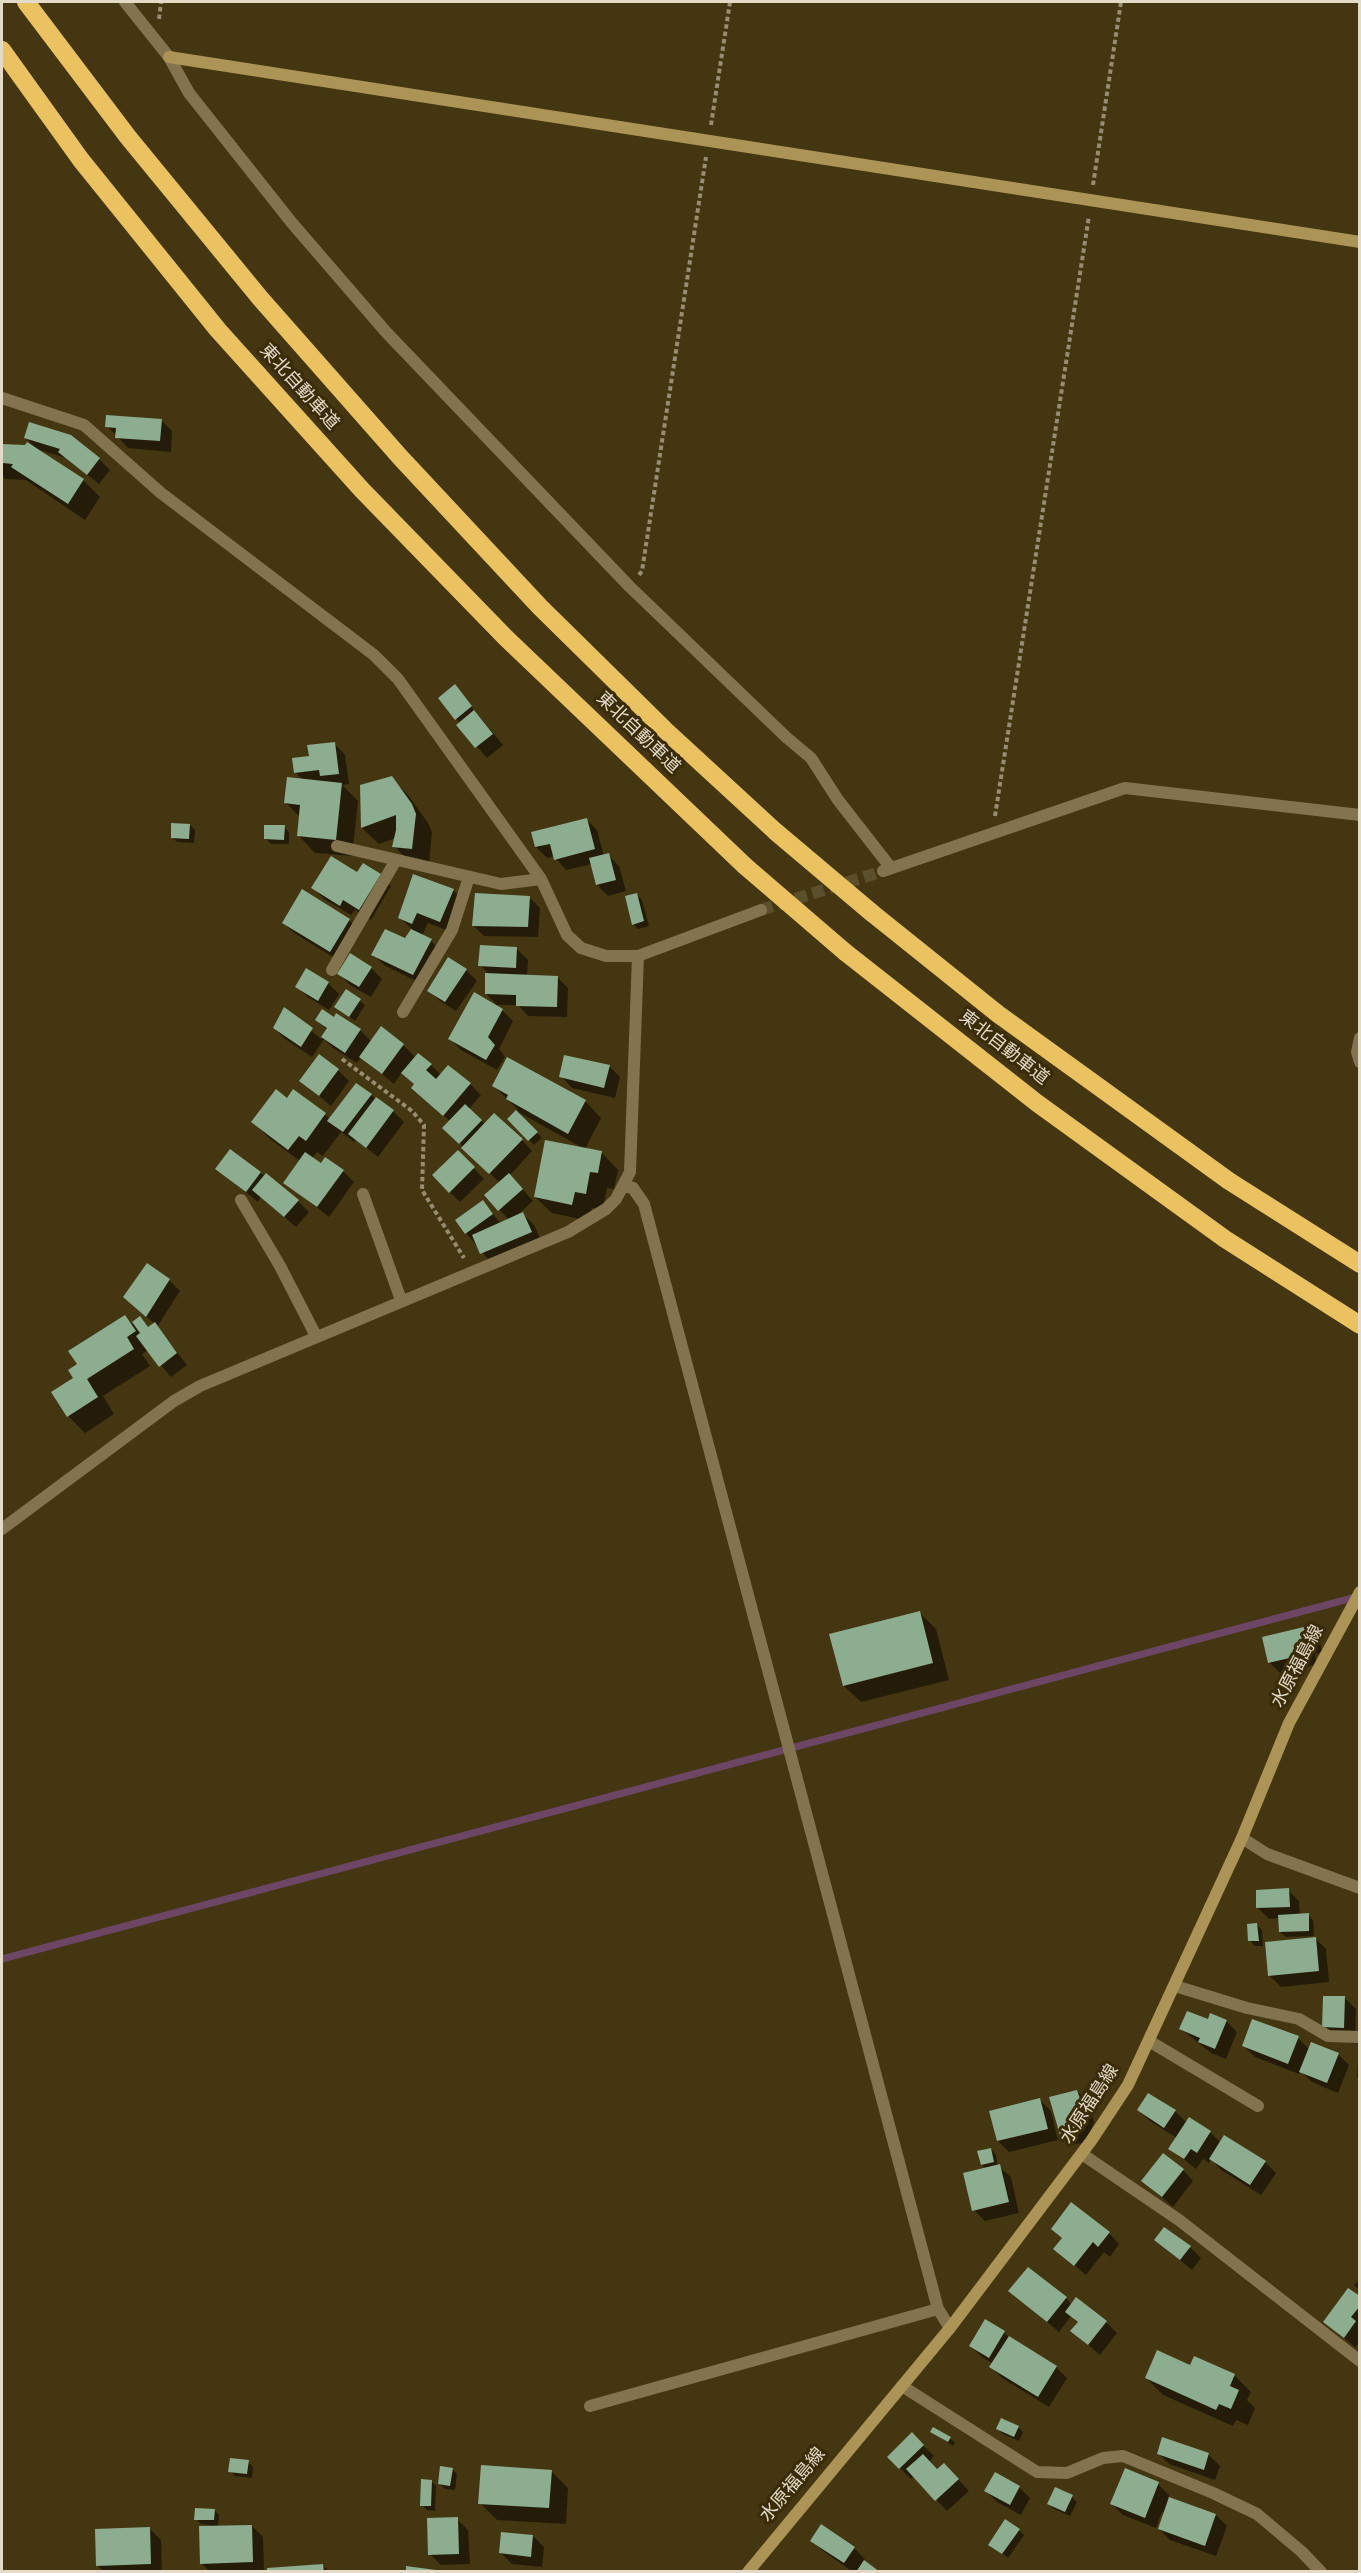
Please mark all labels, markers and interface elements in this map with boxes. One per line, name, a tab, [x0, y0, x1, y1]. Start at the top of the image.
street label: 東北自動車道	[254, 341, 342, 435]
street label: 東北自動車道	[591, 689, 683, 779]
street label: 東北自動車道	[954, 1007, 1052, 1091]
street label: 水原福島線	[1268, 1622, 1330, 1712]
street label: 水原福島線	[1057, 2061, 1125, 2149]
street label: 水原福島線	[757, 2445, 831, 2527]

